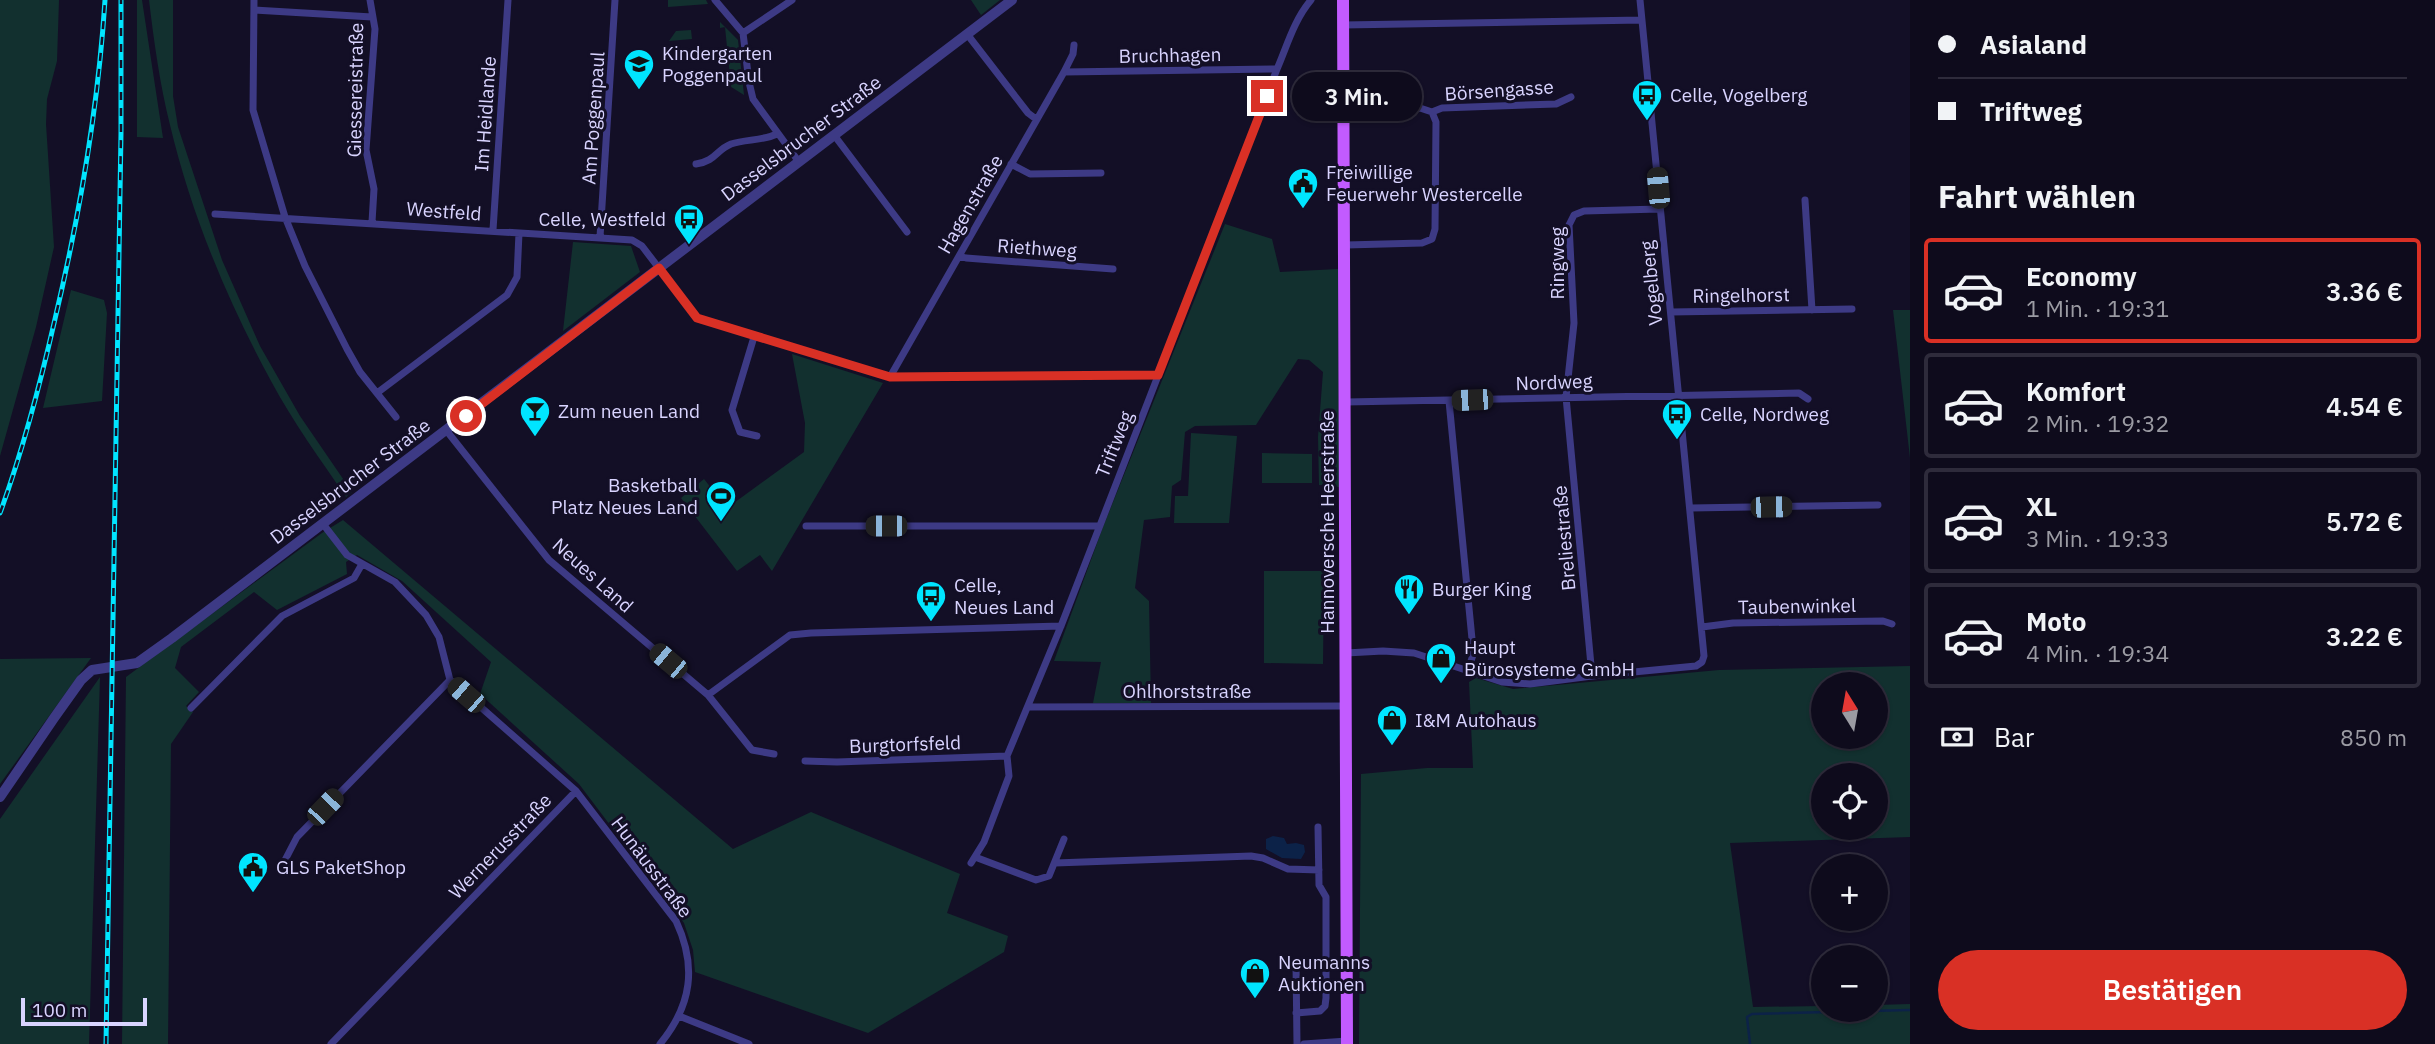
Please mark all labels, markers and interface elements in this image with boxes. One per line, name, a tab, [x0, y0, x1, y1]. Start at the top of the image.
street label: Giessereistraße	[342, 22, 368, 158]
text: Asialand	[1980, 27, 2087, 61]
place label: Kindergarten Poggenpaul	[662, 41, 773, 87]
street label: Bruchhagen	[1118, 42, 1222, 68]
school or university icon: Kindergarten Poggenpaul	[622, 47, 656, 91]
street label: Am Poggenpaul	[576, 51, 610, 185]
street label: Im Heidlande	[469, 55, 501, 173]
street label: Dasselsbrucher Straße	[716, 70, 886, 206]
callout: 3 Min.	[1292, 72, 1421, 120]
street label: Börsengasse	[1444, 74, 1554, 106]
bus stop icon: Celle, Vogelberg	[1630, 78, 1664, 122]
route end	[1251, 80, 1283, 112]
text: 3 Min.	[1325, 81, 1389, 111]
place label: Celle, Vogelberg	[1670, 83, 1807, 107]
text: Triftweg	[1980, 94, 2082, 128]
street label: Hagenstraße	[932, 150, 1008, 258]
place label: Freiwillige Feuerwehr Westercelle	[1326, 160, 1523, 206]
public building icon: Freiwillige Feuerwehr Westercelle	[1286, 166, 1320, 210]
car	[1646, 166, 1671, 210]
text: Fahrt wählen	[1938, 175, 2136, 217]
street label: Westfeld	[406, 196, 482, 226]
bus stop icon: Celle, Westfeld	[672, 202, 706, 246]
place label: Celle, Westfeld	[538, 207, 666, 231]
street label: Ringweg	[1545, 227, 1569, 299]
street label: Riethweg	[996, 233, 1078, 263]
street label: Vogelberg	[1635, 239, 1667, 327]
icon: car	[1942, 259, 2005, 322]
text: Economy	[2026, 259, 2137, 293]
text: 3.36 €	[2326, 274, 2403, 308]
street label: Ringelhorst	[1692, 282, 1790, 308]
text: 1 Min. · 19:31	[2026, 293, 2169, 323]
street label: Nordweg	[1515, 369, 1593, 395]
icon: car	[1942, 374, 2005, 437]
text: Komfort	[2026, 374, 2126, 408]
car	[1451, 389, 1494, 411]
text: 4.54 €	[2326, 389, 2403, 423]
bar icon: Zum neuen Land	[518, 394, 552, 438]
bus stop icon: Celle, Nordweg	[1660, 397, 1694, 441]
place label: Zum neuen Land	[558, 399, 700, 423]
route start	[450, 400, 482, 432]
place label: Celle, Nordweg	[1700, 402, 1829, 426]
street label: Triftweg	[1090, 407, 1138, 481]
text: 2 Min. · 19:32	[2026, 408, 2169, 438]
street label: Hannoversche Heerstraße	[1315, 410, 1339, 634]
street label: Dasselsbrucher Straße	[265, 413, 435, 549]
place label: Basketball Platz Neues Land	[551, 473, 698, 519]
sports icon: Basketball Platz Neues Land	[704, 479, 738, 523]
street label: Breliestraße	[1547, 484, 1581, 592]
icon: car	[1942, 489, 2005, 552]
text: XL	[2026, 489, 2057, 523]
car	[1750, 496, 1793, 518]
text: 5.72 €	[2326, 504, 2403, 538]
car	[866, 516, 908, 537]
text: 3 Min. · 19:33	[2026, 523, 2169, 553]
street label: Neues Land	[548, 533, 638, 617]
restaurant icon: Burger King	[1392, 572, 1426, 616]
place label: Celle, Neues Land	[954, 573, 1054, 619]
place label: Burger King	[1432, 577, 1531, 601]
bus stop icon: Celle, Neues Land	[914, 579, 948, 623]
street label: Taubenwinkel	[1738, 593, 1856, 619]
icon: car	[1942, 604, 2005, 667]
text: Moto	[2026, 604, 2086, 638]
text: 3.22 €	[2326, 619, 2403, 653]
place label: Haupt Bürosysteme GmbH	[1464, 635, 1635, 681]
text: 4 Min. · 19:34	[2026, 638, 2169, 668]
car	[646, 639, 691, 683]
shop icon: Haupt Bürosysteme GmbH	[1424, 641, 1458, 685]
north arrow	[1811, 672, 1888, 749]
map controls	[1811, 672, 1888, 1022]
car	[444, 673, 489, 717]
street label: Ohlhorststraße	[1122, 679, 1252, 703]
shop icon: I&M Autohaus	[1375, 703, 1409, 747]
place label: I&M Autohaus	[1415, 708, 1537, 732]
icon: cash	[1938, 718, 1976, 756]
text: Bar	[1994, 720, 2034, 754]
text: 850 m	[2340, 722, 2407, 752]
street label: Burgtorfsfeld	[849, 730, 961, 758]
button: locate	[1811, 763, 1888, 840]
car	[303, 785, 348, 829]
street label: Wernerusstraße	[444, 788, 556, 904]
street label: Hunäusstraße	[606, 812, 698, 922]
public building icon: GLS PaketShop	[236, 850, 270, 894]
button: +	[1811, 854, 1888, 931]
place label: GLS PaketShop	[276, 855, 406, 879]
button: −	[1811, 945, 1888, 1022]
place label: Neumanns Auktionen	[1278, 950, 1370, 996]
button: Bestätigen	[1938, 950, 2407, 1030]
shop icon: Neumanns Auktionen	[1238, 956, 1272, 1000]
scale bar	[21, 995, 147, 1027]
text: 100 m	[32, 998, 87, 1022]

